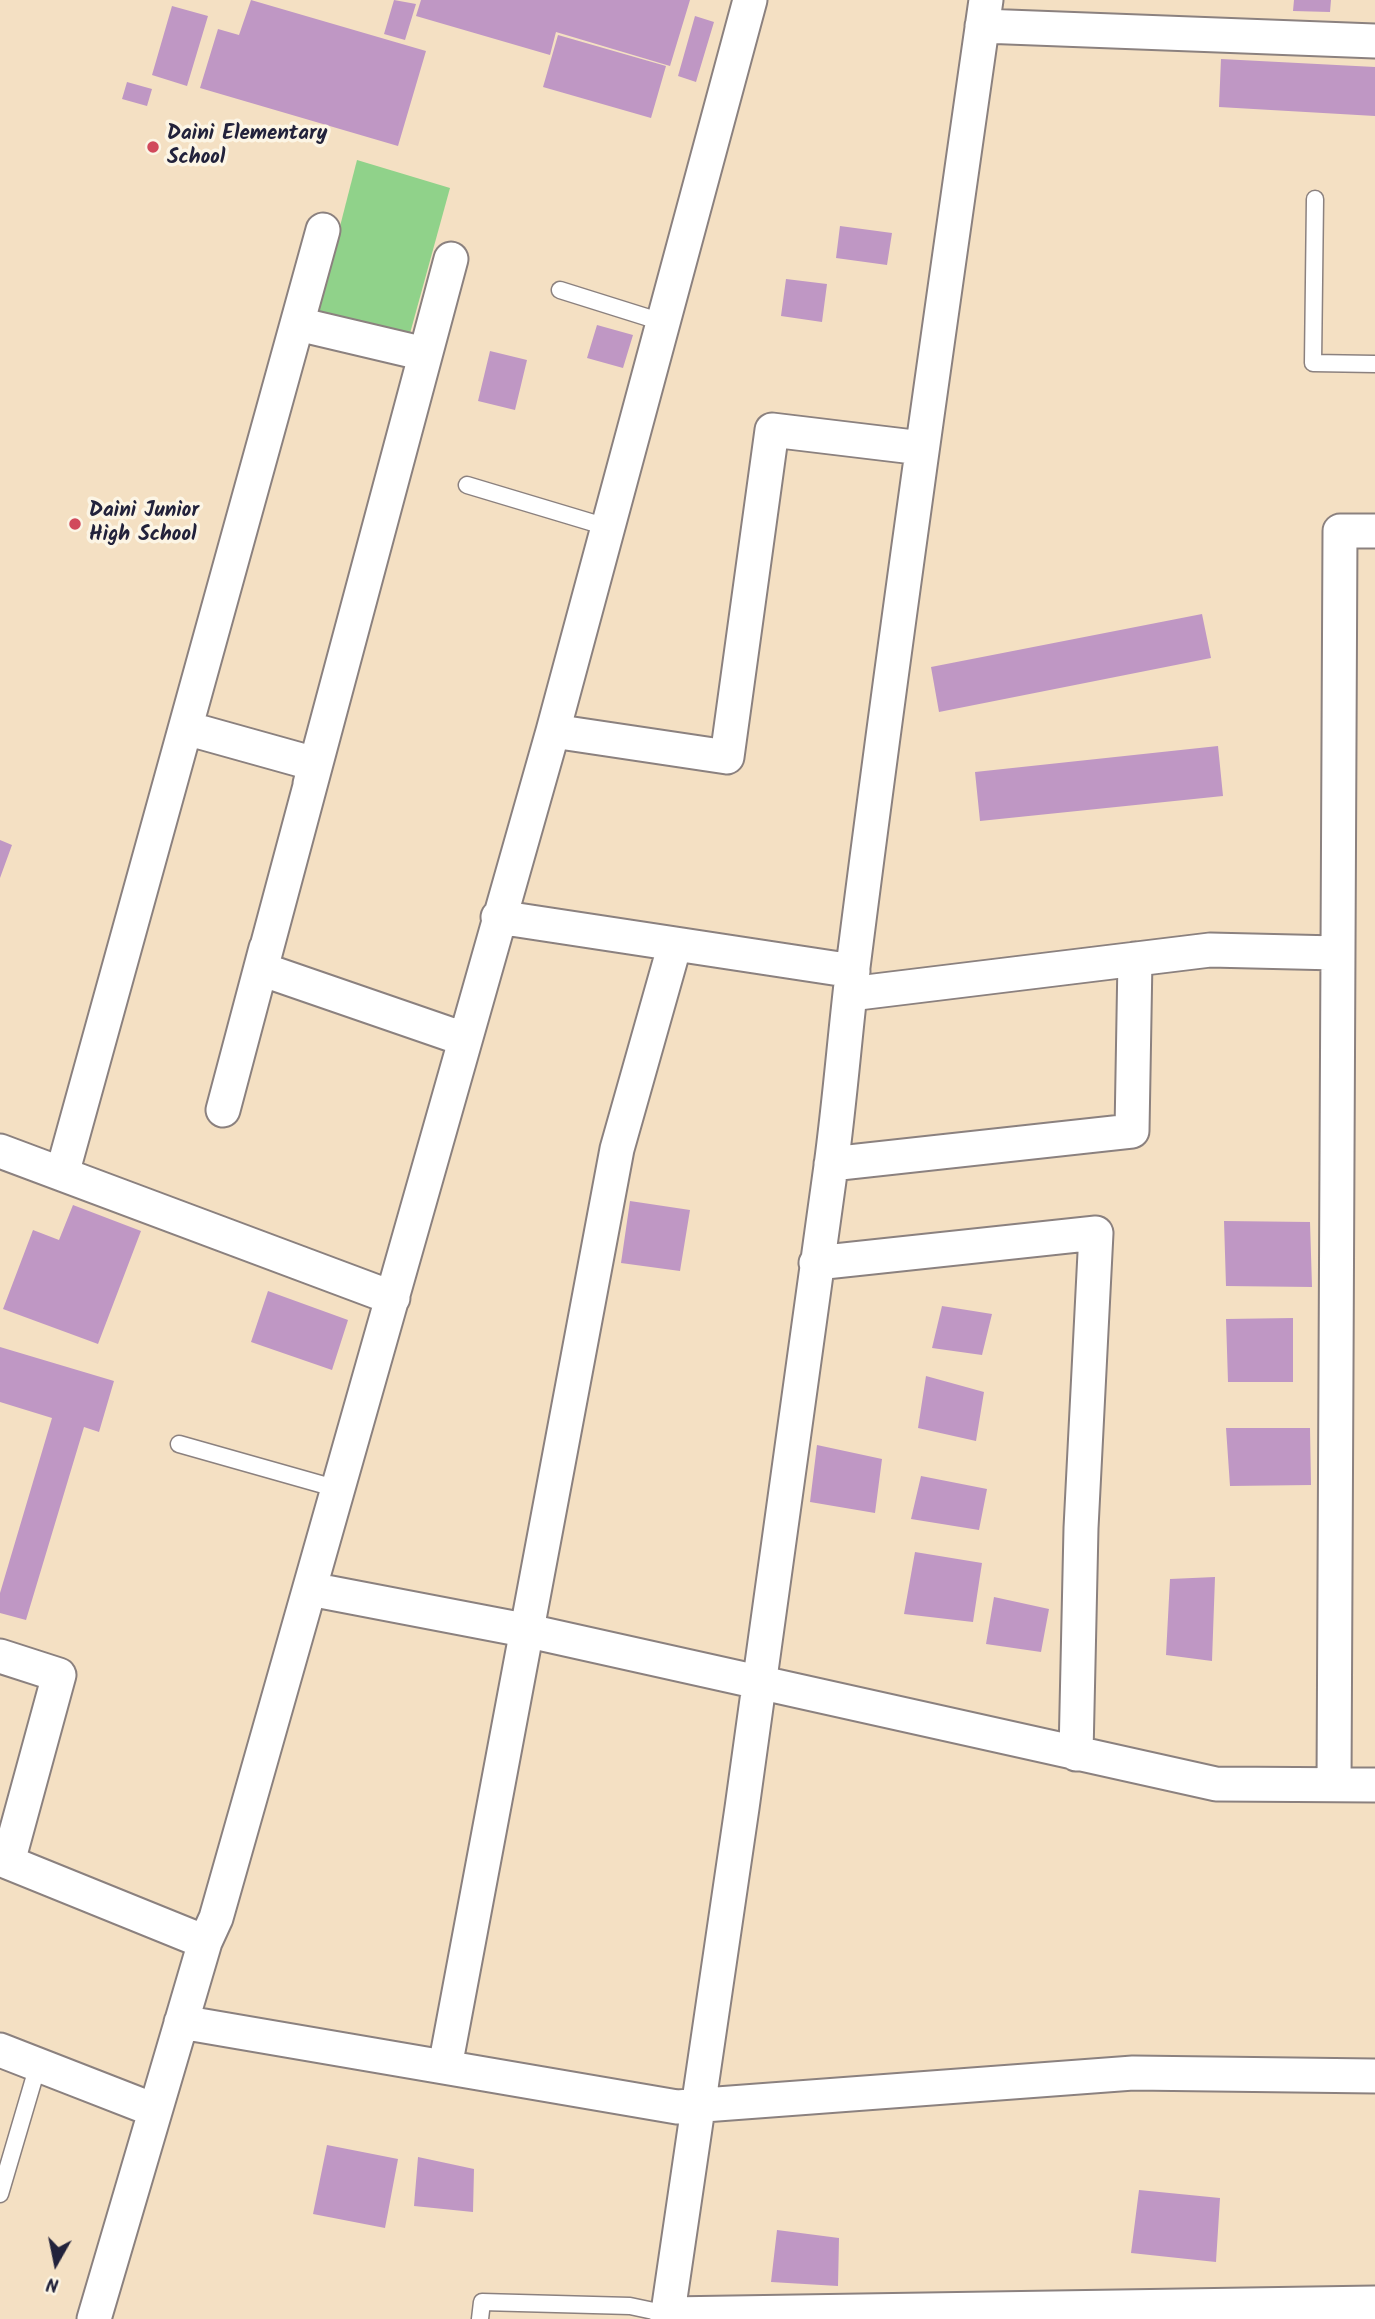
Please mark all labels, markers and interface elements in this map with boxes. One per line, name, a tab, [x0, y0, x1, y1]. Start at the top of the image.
place label: Daini Elementary School	[167, 122, 328, 172]
marker: Daini Elementary School	[145, 139, 161, 155]
place label: Daini Junior High School	[89, 499, 199, 549]
marker: Daini Junior High School	[67, 516, 83, 532]
north arrow	[21, 2228, 91, 2298]
text: N	[44, 2268, 61, 2299]

